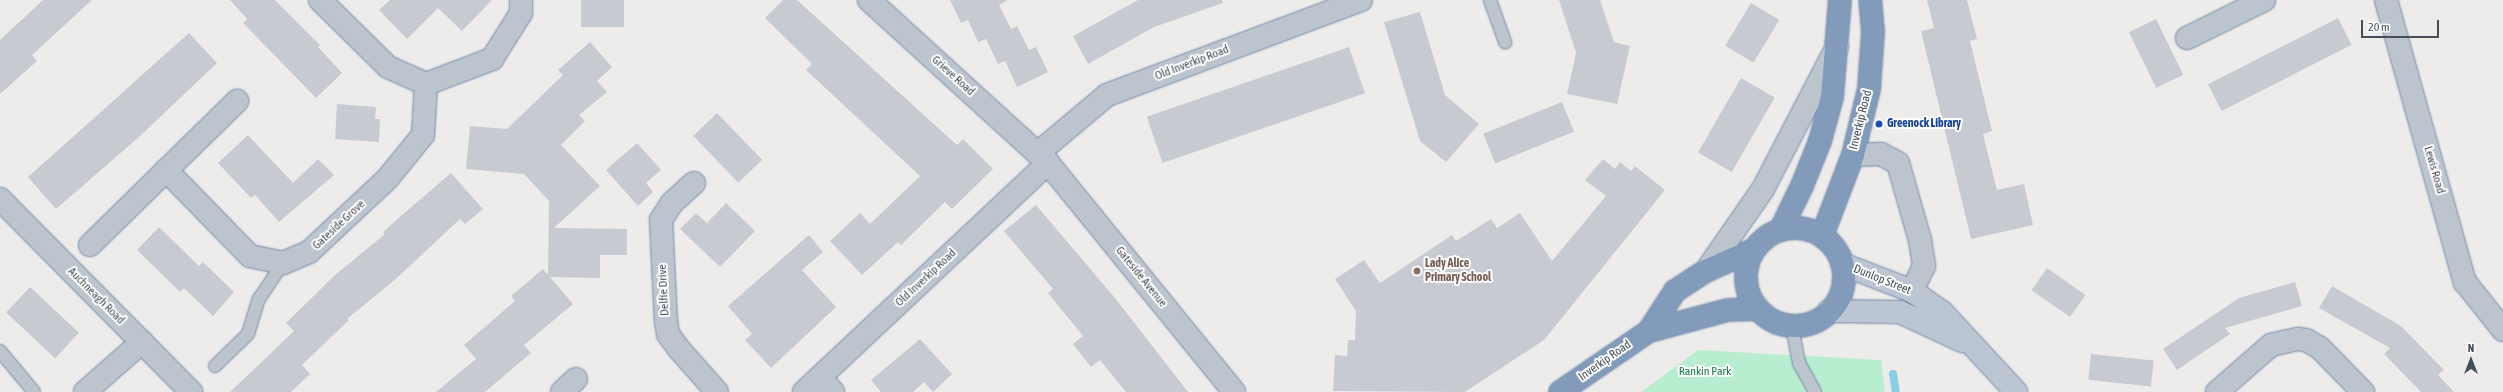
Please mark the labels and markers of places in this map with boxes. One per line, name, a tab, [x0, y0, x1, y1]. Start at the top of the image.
place label: Greenock Library	[1887, 117, 1961, 131]
marker: Greenock Library	[1874, 119, 1884, 129]
place label: Lady Alice Primary School	[1425, 257, 1491, 285]
marker: Lady Alice Primary School	[1412, 266, 1422, 276]

